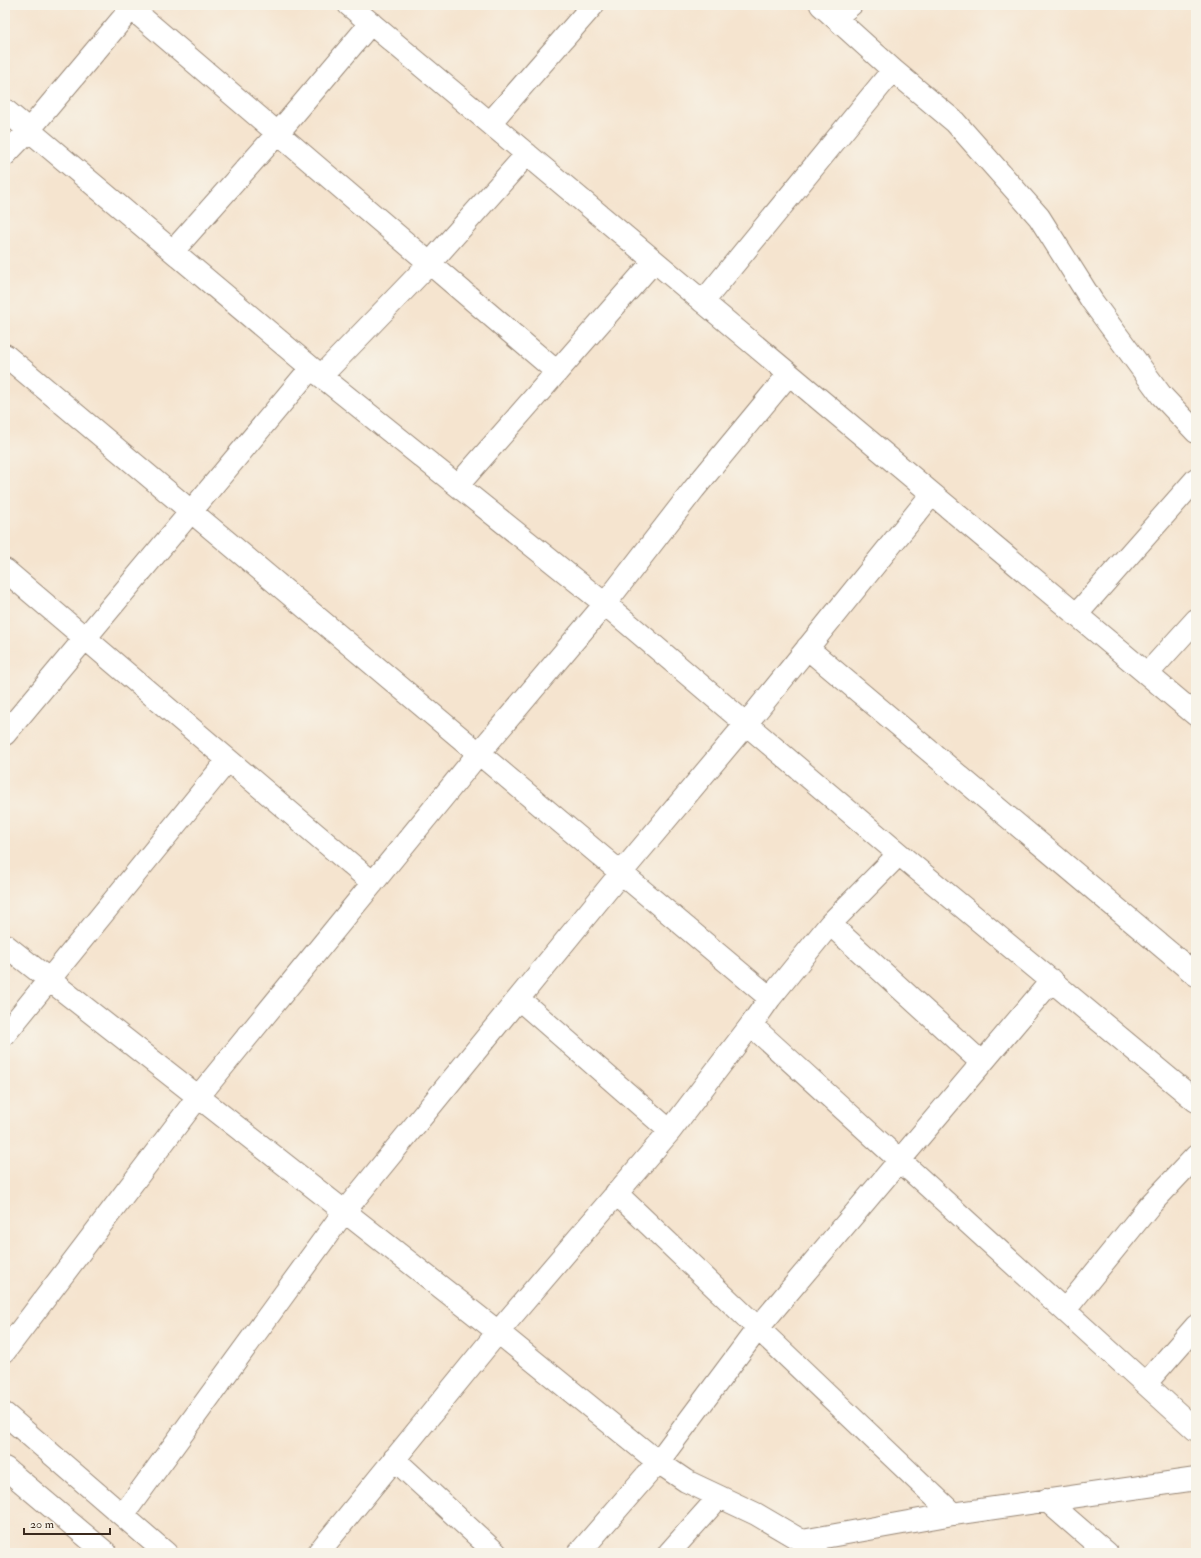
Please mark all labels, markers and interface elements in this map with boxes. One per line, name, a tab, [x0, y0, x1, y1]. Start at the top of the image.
scale bar	[24, 1510, 110, 1536]
text: 20 m	[30, 1517, 55, 1532]

